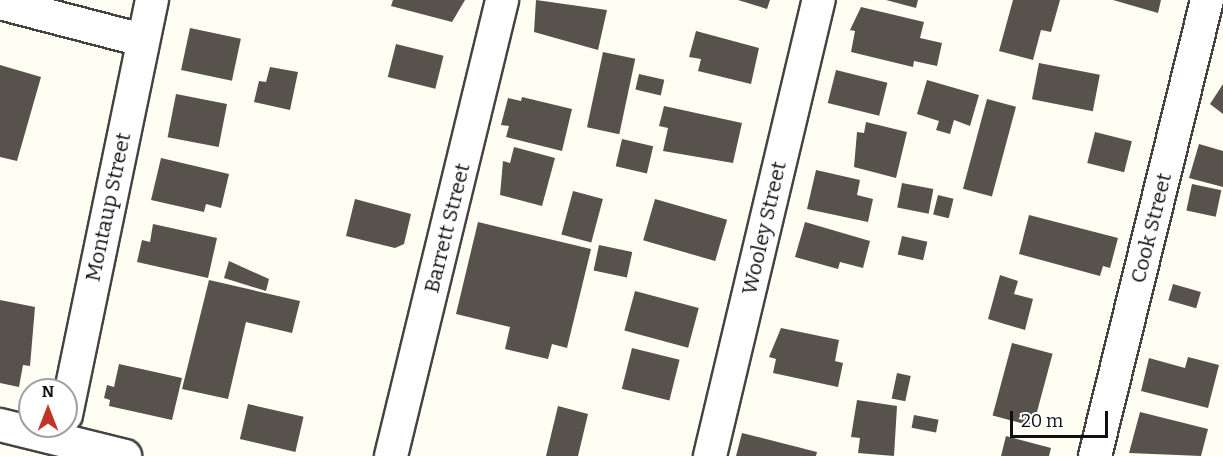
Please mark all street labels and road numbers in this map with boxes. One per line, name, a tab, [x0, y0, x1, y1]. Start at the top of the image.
street label: Montaup Street	[80, 130, 136, 284]
street label: Wooley Street	[736, 159, 792, 297]
street label: Barrett Street	[419, 161, 475, 295]
street label: Cook Street	[1125, 170, 1177, 286]

